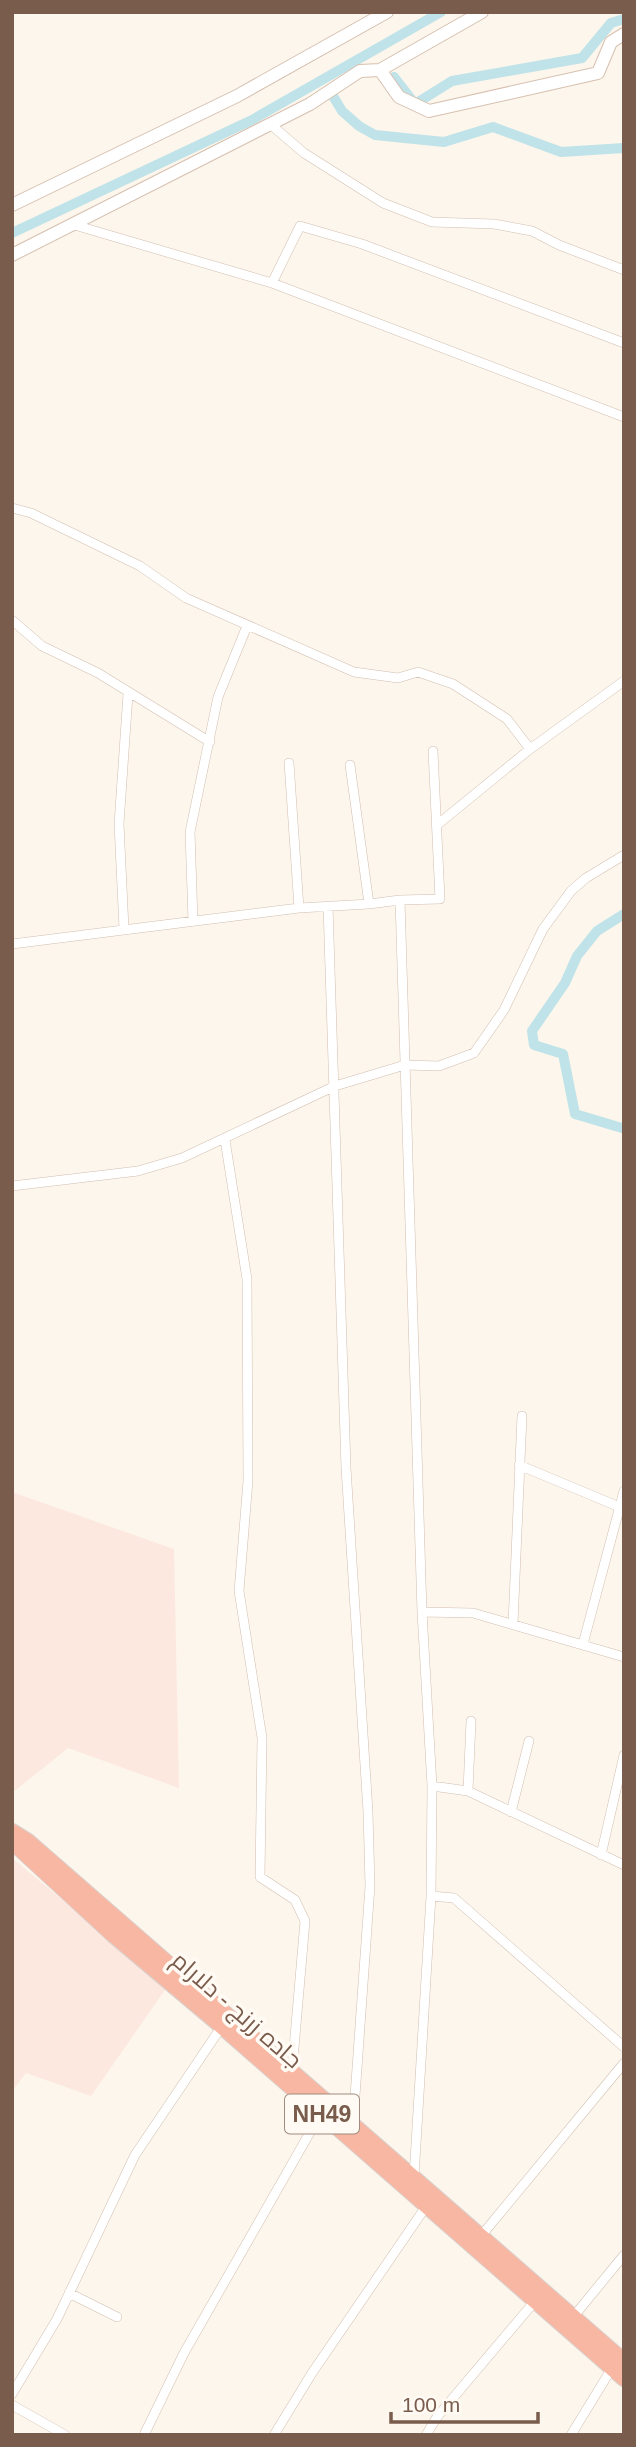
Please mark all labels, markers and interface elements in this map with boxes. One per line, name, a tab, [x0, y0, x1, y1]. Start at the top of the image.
street label: جاده زرنج - دلارام	[165, 1946, 308, 2076]
road number: NH49	[285, 2094, 359, 2134]
scale bar	[391, 2380, 538, 2424]
text: 100 m	[402, 2393, 460, 2416]

